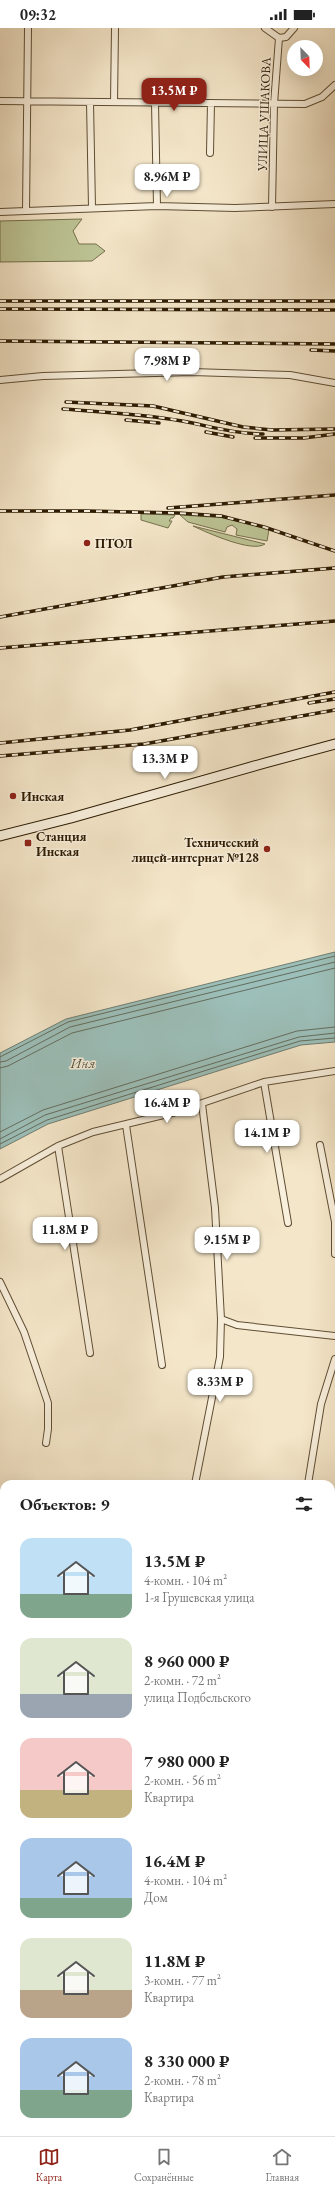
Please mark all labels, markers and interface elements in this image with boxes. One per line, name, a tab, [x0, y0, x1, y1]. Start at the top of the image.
text: 09:32	[20, 5, 56, 24]
north arrow	[287, 40, 323, 76]
map controls	[287, 40, 323, 76]
street label: УЛИЦА УШАКОВА	[253, 56, 275, 172]
pin: 13.5M ₽	[137, 78, 211, 112]
text: 13.5M ₽	[151, 82, 197, 99]
pin: 8.96M ₽	[130, 164, 204, 198]
text: 8.96M ₽	[144, 168, 190, 185]
pin: 7.98M ₽	[130, 348, 204, 382]
text: 7.98M ₽	[144, 352, 190, 369]
place label: ПТОЛ	[95, 535, 133, 552]
marker: ПТОЛ	[82, 538, 92, 548]
pin: 13.3M ₽	[128, 746, 202, 780]
text: 13.3M ₽	[142, 750, 188, 767]
place label: Инская	[21, 788, 64, 805]
marker: Инская	[8, 791, 18, 801]
place label: Станция Инская	[36, 828, 87, 860]
place label: Технический лицей-интернат №128	[131, 834, 259, 866]
marker: Станция Инская	[23, 838, 33, 848]
marker: Технический лицей-интернат №128	[262, 844, 272, 854]
water label: Иня	[70, 1054, 95, 1072]
pin: 16.4M ₽	[130, 1090, 204, 1124]
text: 16.4M ₽	[144, 1094, 190, 1111]
pin: 14.1M ₽	[230, 1120, 304, 1154]
text: 14.1M ₽	[244, 1124, 290, 1141]
pin: 11.8M ₽	[28, 1217, 102, 1251]
text: 11.8M ₽	[42, 1221, 88, 1238]
pin: 9.15M ₽	[190, 1227, 264, 1261]
text: 9.15M ₽	[204, 1231, 250, 1248]
pin: 8.33M ₽	[183, 1369, 257, 1403]
text: 8.33M ₽	[197, 1373, 243, 1390]
text: Объектов: 9	[20, 1493, 110, 1515]
icon: filters	[293, 1493, 315, 1515]
text: 13.5M ₽	[144, 1550, 205, 1572]
icon: home	[52, 1554, 100, 1602]
text: 4-комн. · 104 m²	[144, 1572, 227, 1589]
text: 1-я Грушевская улица	[144, 1589, 254, 1606]
text: 8 960 000 ₽	[144, 1650, 230, 1672]
icon: home	[52, 1654, 100, 1702]
text: 2-комн. · 72 m²	[144, 1672, 221, 1689]
text: улица Подбельского	[144, 1689, 251, 1706]
text: 7 980 000 ₽	[144, 1750, 230, 1772]
icon: home	[52, 1754, 100, 1802]
text: 2-комн. · 56 m²	[144, 1772, 221, 1789]
text: Квартира	[144, 1789, 194, 1806]
text: 16.4M ₽	[144, 1850, 205, 1872]
icon: home	[52, 1854, 100, 1902]
text: 4-комн. · 104 m²	[144, 1872, 227, 1889]
text: Дом	[144, 1889, 168, 1906]
text: 11.8M ₽	[144, 1950, 205, 1972]
icon: home	[52, 1954, 100, 2002]
text: 3-комн. · 77 m²	[144, 1972, 221, 1989]
text: Квартира	[144, 1989, 194, 2006]
text: 8 330 000 ₽	[144, 2050, 230, 2072]
icon: home	[52, 2054, 100, 2102]
text: 2-комн. · 78 m²	[144, 2072, 221, 2089]
text: Квартира	[144, 2089, 194, 2106]
tab: Карта	[36, 2146, 62, 2184]
tab: Сохранённые	[134, 2146, 194, 2184]
tab: Главная	[266, 2146, 299, 2184]

